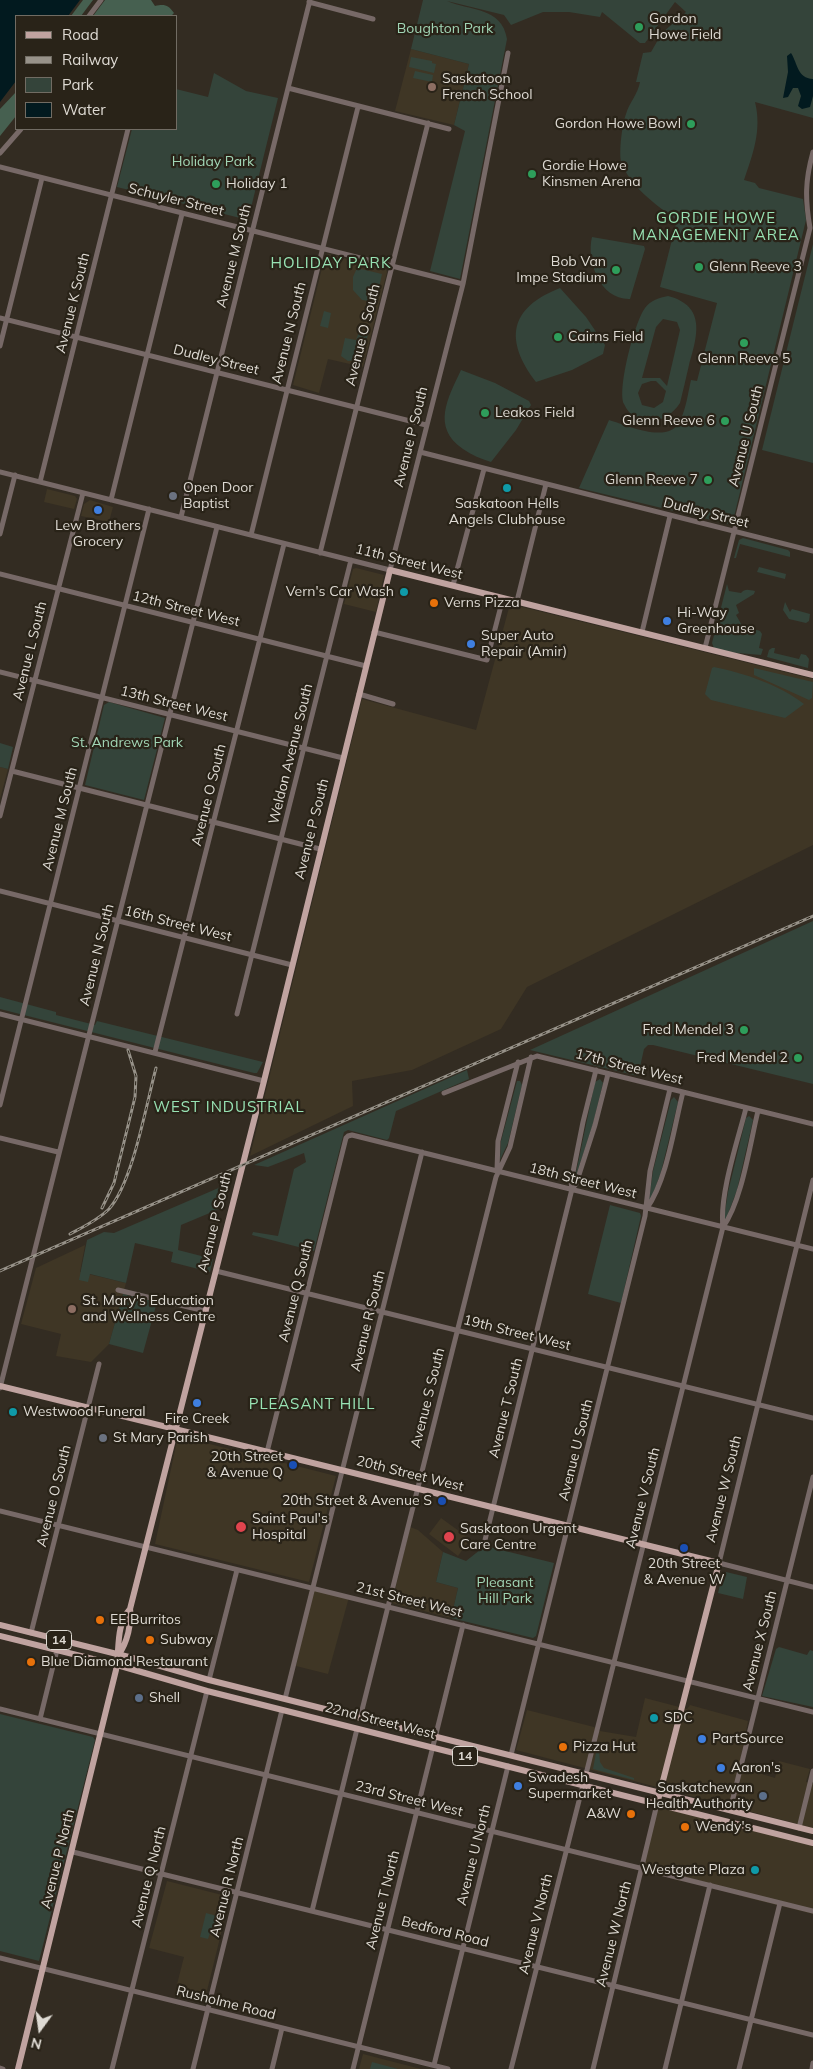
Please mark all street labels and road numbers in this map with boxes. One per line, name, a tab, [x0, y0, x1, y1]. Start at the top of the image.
street label: Schuyler Street	[127, 180, 225, 220]
street label: Avenue M South	[213, 203, 255, 309]
street label: Avenue K South	[52, 251, 94, 355]
street label: Avenue N South	[268, 280, 310, 386]
street label: Avenue O South	[342, 282, 384, 388]
street label: Dudley Street	[171, 341, 261, 379]
street label: Avenue U South	[725, 383, 767, 489]
street label: Avenue P South	[390, 385, 432, 489]
street label: Dudley Street	[661, 494, 751, 532]
street label: 11th Street West	[354, 541, 464, 583]
street label: 12th Street West	[131, 588, 241, 630]
street label: Avenue L South	[10, 600, 50, 702]
street label: Weldon Avenue South	[265, 682, 317, 826]
street label: 13th Street West	[119, 683, 229, 725]
street label: Avenue O South	[188, 742, 230, 848]
street label: Avenue M South	[39, 766, 81, 872]
street label: Avenue P South	[291, 777, 333, 881]
street label: Avenue N South	[76, 902, 118, 1008]
street label: 16th Street West	[123, 903, 233, 945]
street label: 17th Street West	[574, 1046, 684, 1088]
street label: 18th Street West	[528, 1160, 638, 1202]
street label: Avenue P South	[194, 1170, 236, 1274]
street label: Avenue Q South	[275, 1238, 317, 1344]
street label: Avenue R South	[347, 1269, 389, 1373]
street label: 19th Street West	[462, 1312, 572, 1354]
street label: Avenue S South	[407, 1346, 449, 1450]
street label: Avenue T South	[485, 1356, 527, 1460]
street label: Avenue U South	[555, 1397, 597, 1503]
street label: Avenue W South	[703, 1434, 745, 1544]
street label: Avenue O South	[33, 1443, 75, 1549]
street label: Avenue V South	[622, 1446, 664, 1550]
street label: 20th Street West	[355, 1453, 465, 1495]
street label: 21st Street West	[354, 1579, 464, 1621]
street label: Avenue X South	[739, 1589, 781, 1693]
road number: 14	[46, 1630, 72, 1650]
street label: 22nd Street West	[323, 1699, 437, 1743]
road number: 14	[452, 1746, 478, 1765]
street label: 23rd Street West	[353, 1778, 465, 1820]
street label: Avenue U North	[453, 1803, 495, 1907]
street label: Avenue P North	[37, 1807, 79, 1911]
street label: Avenue Q North	[128, 1825, 170, 1929]
street label: Avenue R North	[206, 1835, 248, 1939]
street label: Avenue T North	[363, 1849, 403, 1951]
street label: Avenue V North	[515, 1872, 557, 1976]
street label: Avenue W North	[593, 1879, 635, 1989]
street label: Bedford Road	[400, 1913, 490, 1951]
street label: Rusholme Road	[174, 1982, 278, 2024]

